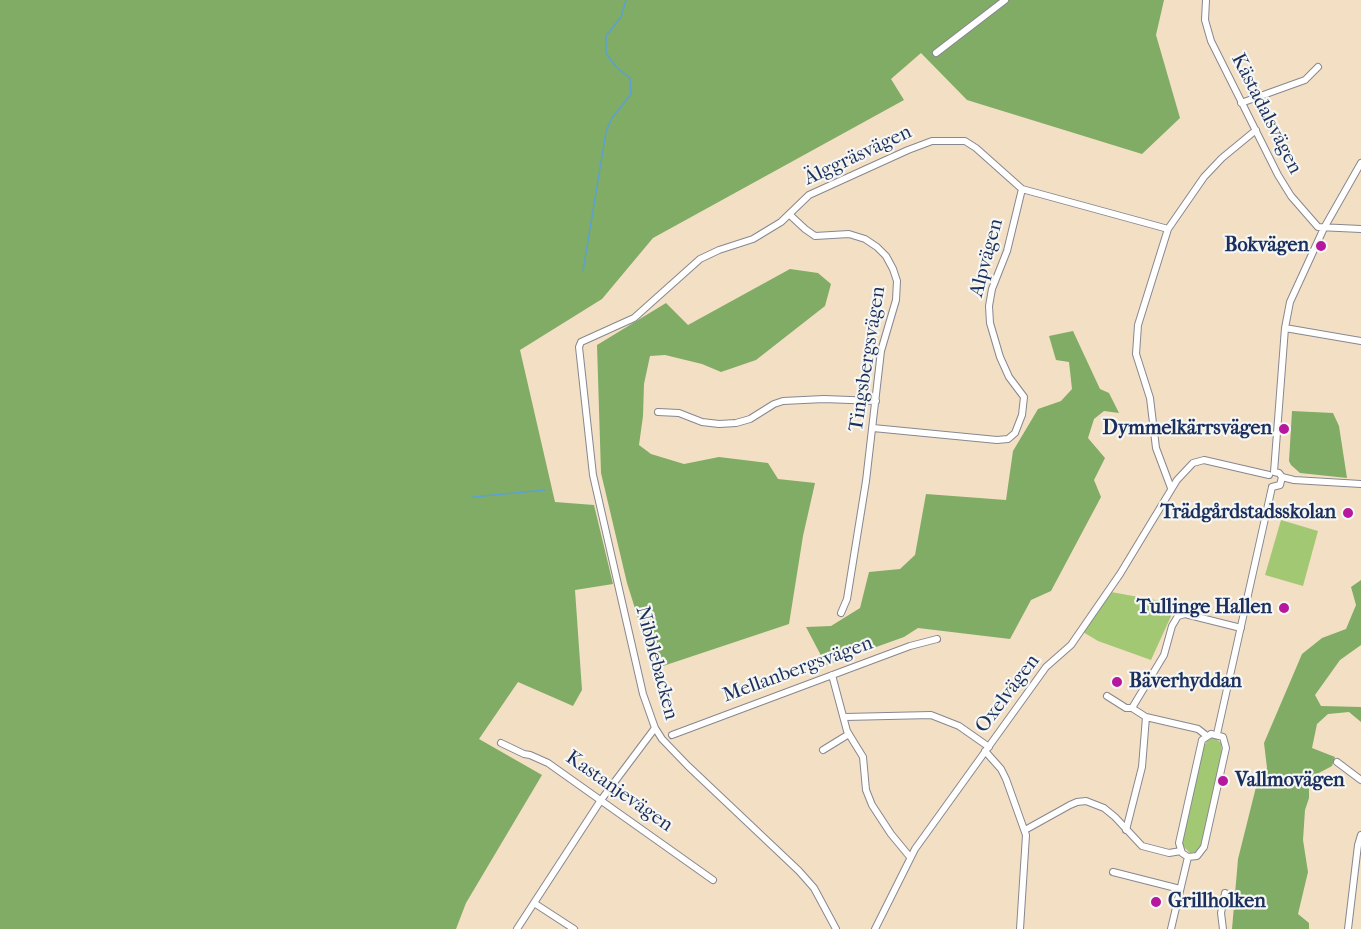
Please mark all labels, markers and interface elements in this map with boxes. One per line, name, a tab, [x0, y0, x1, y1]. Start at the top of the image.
street label: Kästadalsvägen	[1225, 50, 1307, 178]
street label: Älggräsvägen	[800, 121, 916, 191]
street label: Alpvägen	[965, 216, 1009, 300]
place label: Bokvägen	[1224, 234, 1309, 258]
marker: Bokvägen	[1314, 239, 1328, 253]
street label: Tingsbergsvägen	[845, 285, 891, 433]
place label: Dymmelkärrsvägen	[1103, 417, 1272, 441]
marker: Dymmelkärrsvägen	[1277, 422, 1291, 436]
place label: Trädgårdstadsskolan	[1160, 501, 1336, 525]
marker: Trädgårdstadsskolan	[1341, 506, 1355, 520]
place label: Tullinge Hallen	[1137, 596, 1272, 620]
marker: Tullinge Hallen	[1277, 601, 1291, 615]
street label: Nibblebacken	[629, 604, 683, 722]
street label: Mellanbergsvägen	[720, 632, 876, 708]
street label: Oxelvägen	[971, 650, 1045, 738]
place label: Bäverhyddan	[1129, 670, 1242, 694]
marker: Bäverhyddan	[1110, 675, 1124, 689]
street label: Kastanjevägen	[561, 746, 677, 838]
place label: Vallmovägen	[1235, 769, 1345, 793]
marker: Vallmovägen	[1216, 774, 1230, 788]
place label: Grillholken	[1168, 890, 1266, 914]
marker: Grillholken	[1149, 895, 1163, 909]

